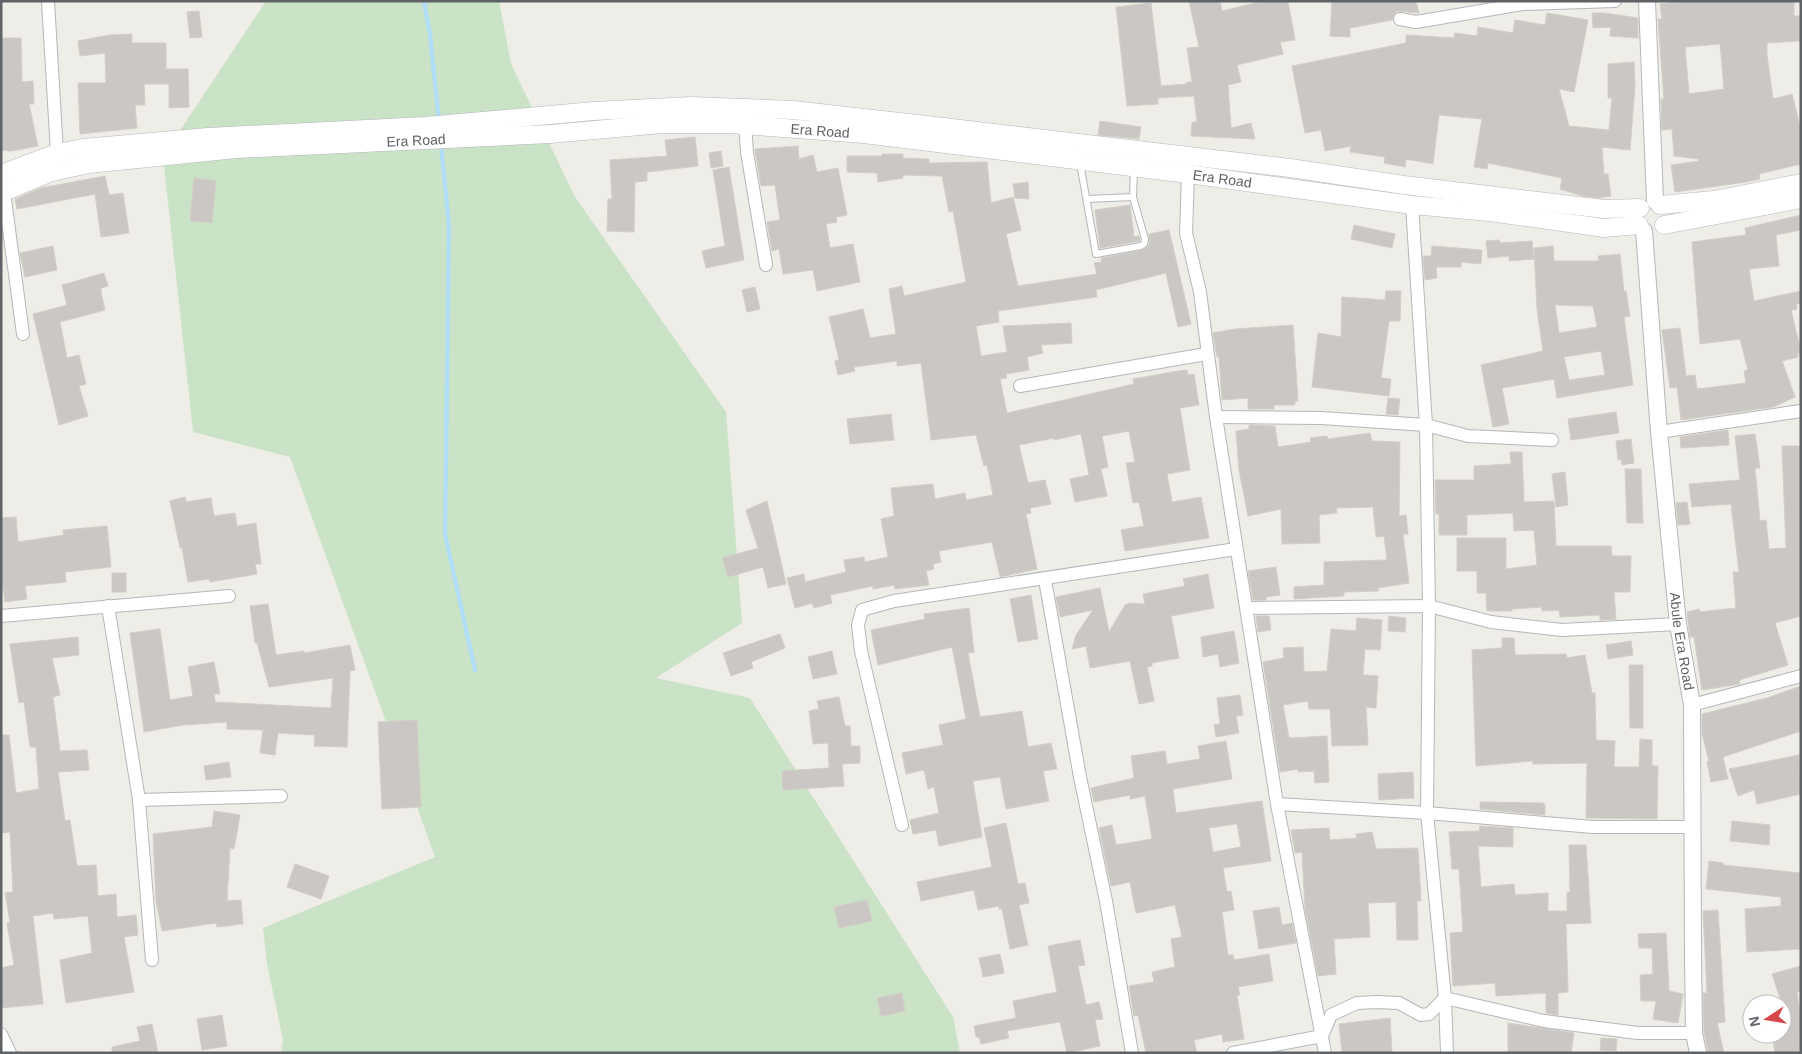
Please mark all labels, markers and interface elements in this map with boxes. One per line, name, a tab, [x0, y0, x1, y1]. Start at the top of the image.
street label: Era Road	[790, 121, 850, 141]
street label: Era Road	[386, 131, 446, 150]
street label: Era Road	[1192, 167, 1253, 191]
street label: Abule Era Road	[1667, 591, 1697, 691]
north arrow	[1742, 994, 1792, 1044]
text: N	[1745, 1015, 1763, 1028]

